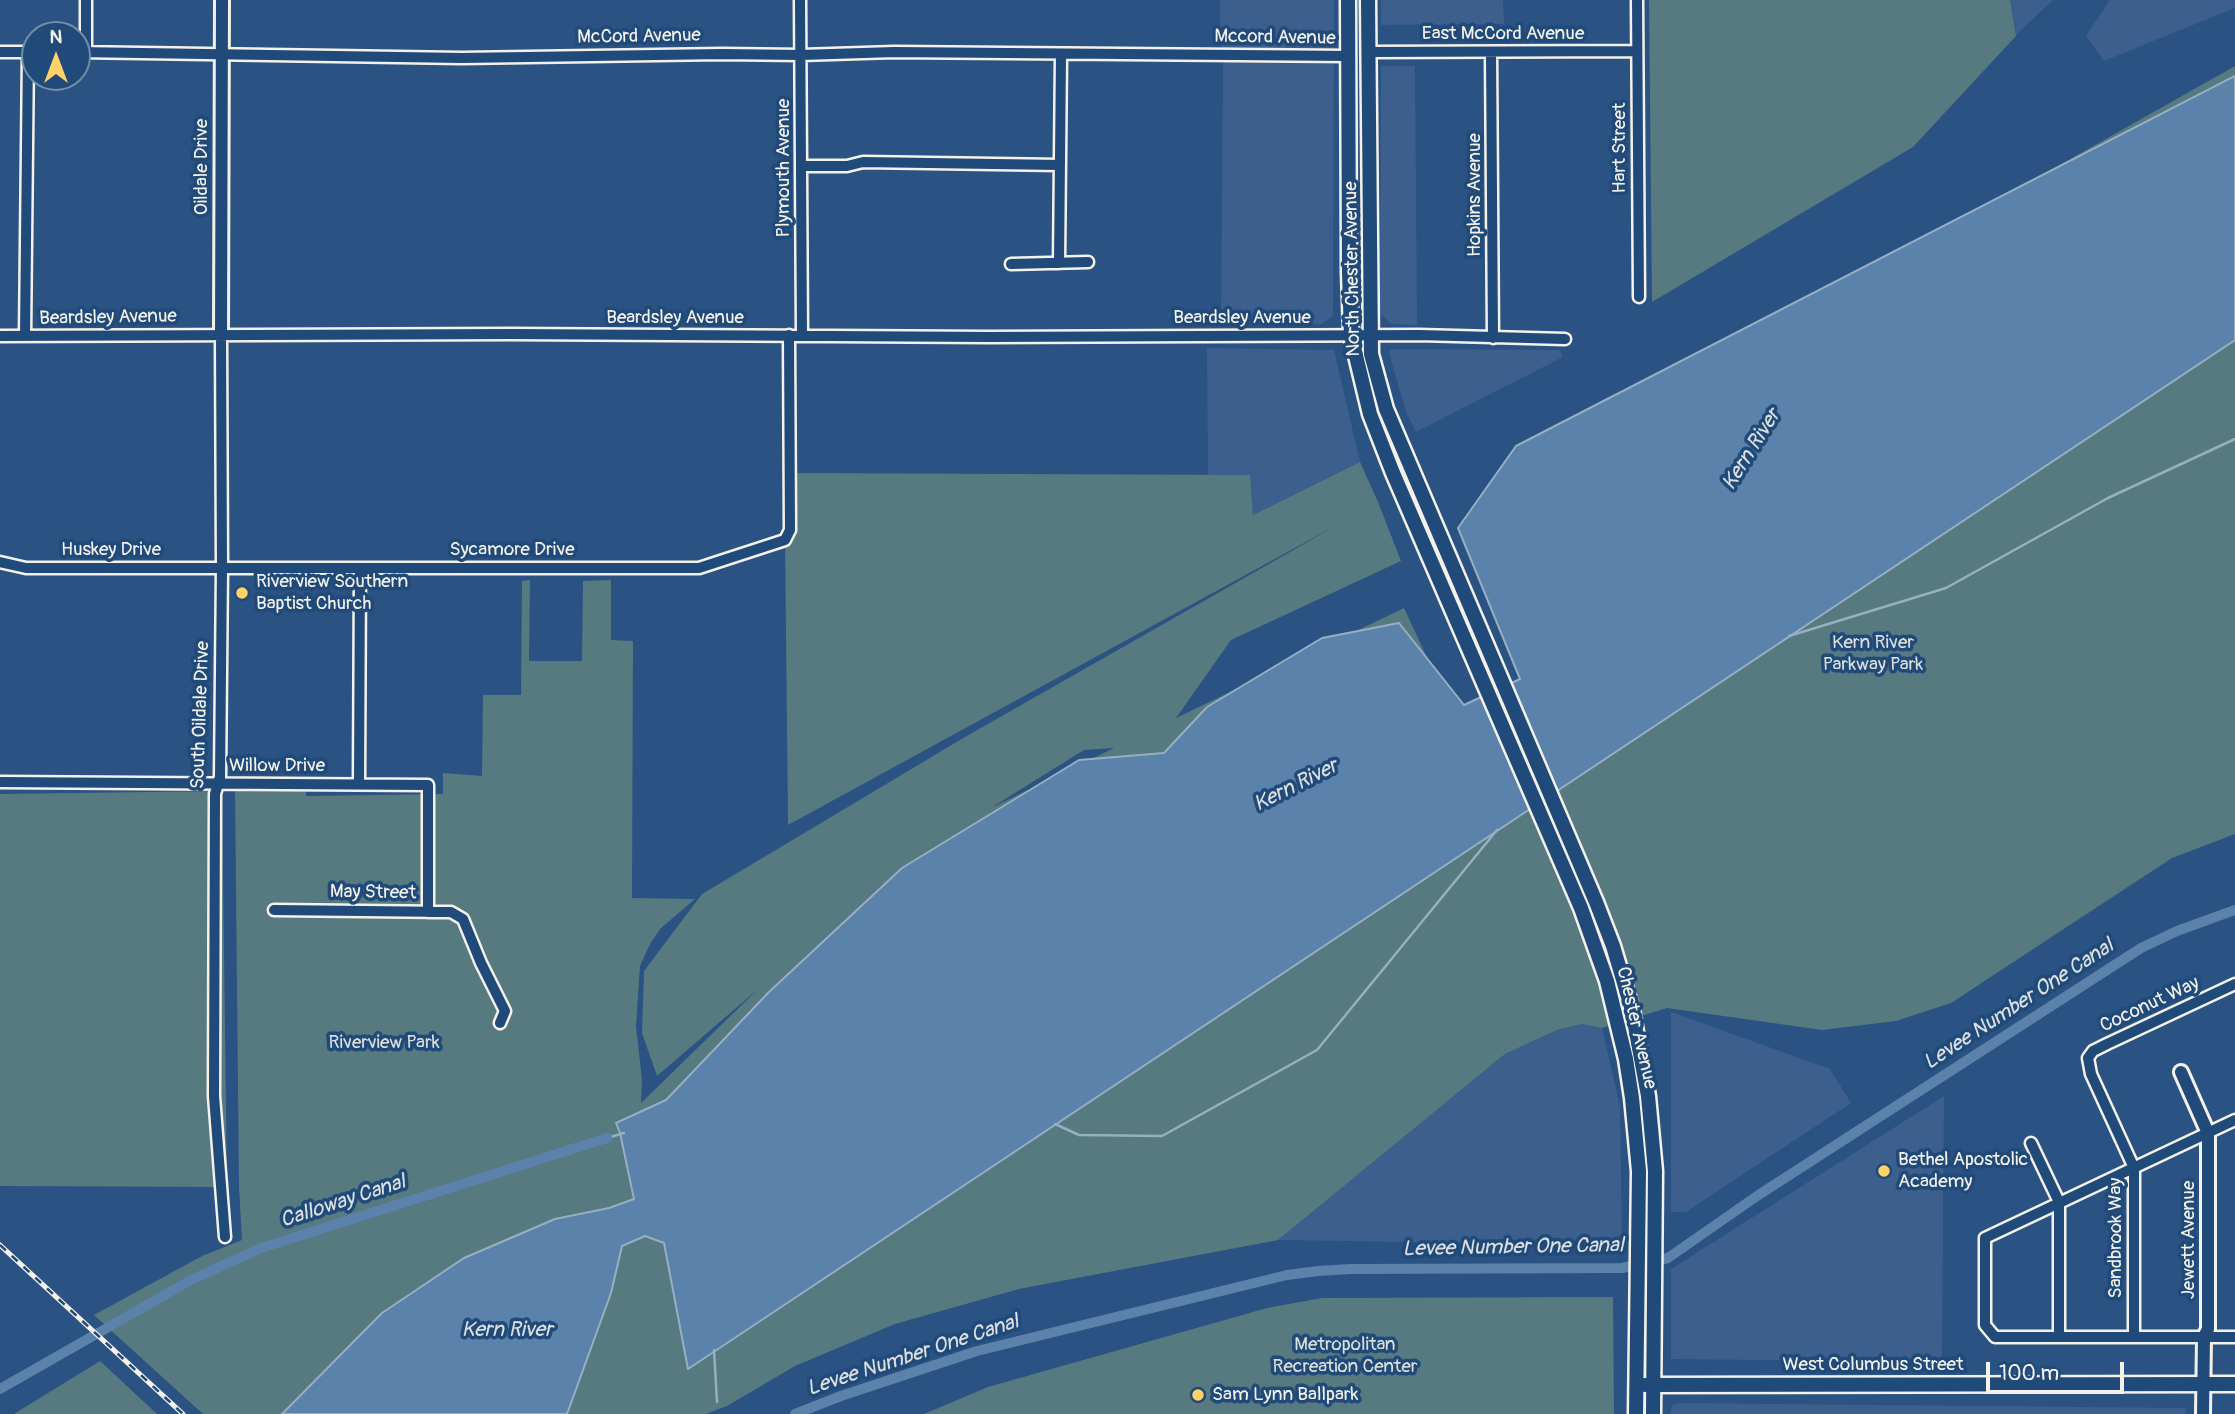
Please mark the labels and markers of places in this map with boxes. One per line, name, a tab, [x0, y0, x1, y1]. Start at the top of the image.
place label: Riverview Southern Baptist Church	[256, 571, 408, 615]
marker: Riverview Southern Baptist Church	[234, 585, 250, 601]
place label: Bethel Apostolic Academy	[1898, 1149, 2028, 1193]
marker: Bethel Apostolic Academy	[1876, 1163, 1892, 1179]
place label: Sam Lynn Ballpark	[1212, 1384, 1359, 1406]
marker: Sam Lynn Ballpark	[1190, 1387, 1206, 1403]

